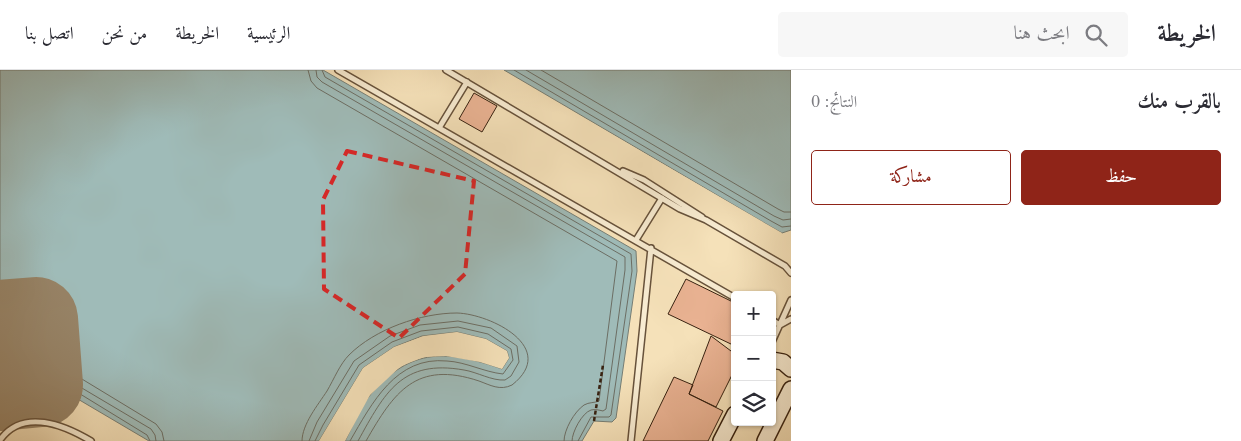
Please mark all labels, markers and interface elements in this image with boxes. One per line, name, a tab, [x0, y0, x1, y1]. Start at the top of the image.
search box	[778, 12, 1128, 57]
icon: search	[1082, 21, 1110, 49]
text: الخريطة	[1158, 23, 1216, 47]
text: اتصل بنا	[25, 25, 74, 43]
text: من نحن	[102, 25, 147, 43]
text: الخريطة	[175, 25, 219, 43]
text: الرئيسية	[247, 25, 290, 43]
text: ابحث هنا	[1014, 25, 1070, 44]
text: بالقرب منك	[1138, 92, 1221, 113]
text: النتائج: 0	[811, 95, 857, 111]
button: مشاركة	[811, 150, 1011, 205]
button: حفظ	[1021, 150, 1221, 205]
map controls	[731, 291, 776, 426]
button: +	[731, 291, 776, 336]
button: −	[731, 336, 776, 381]
button: layers	[731, 381, 776, 426]

